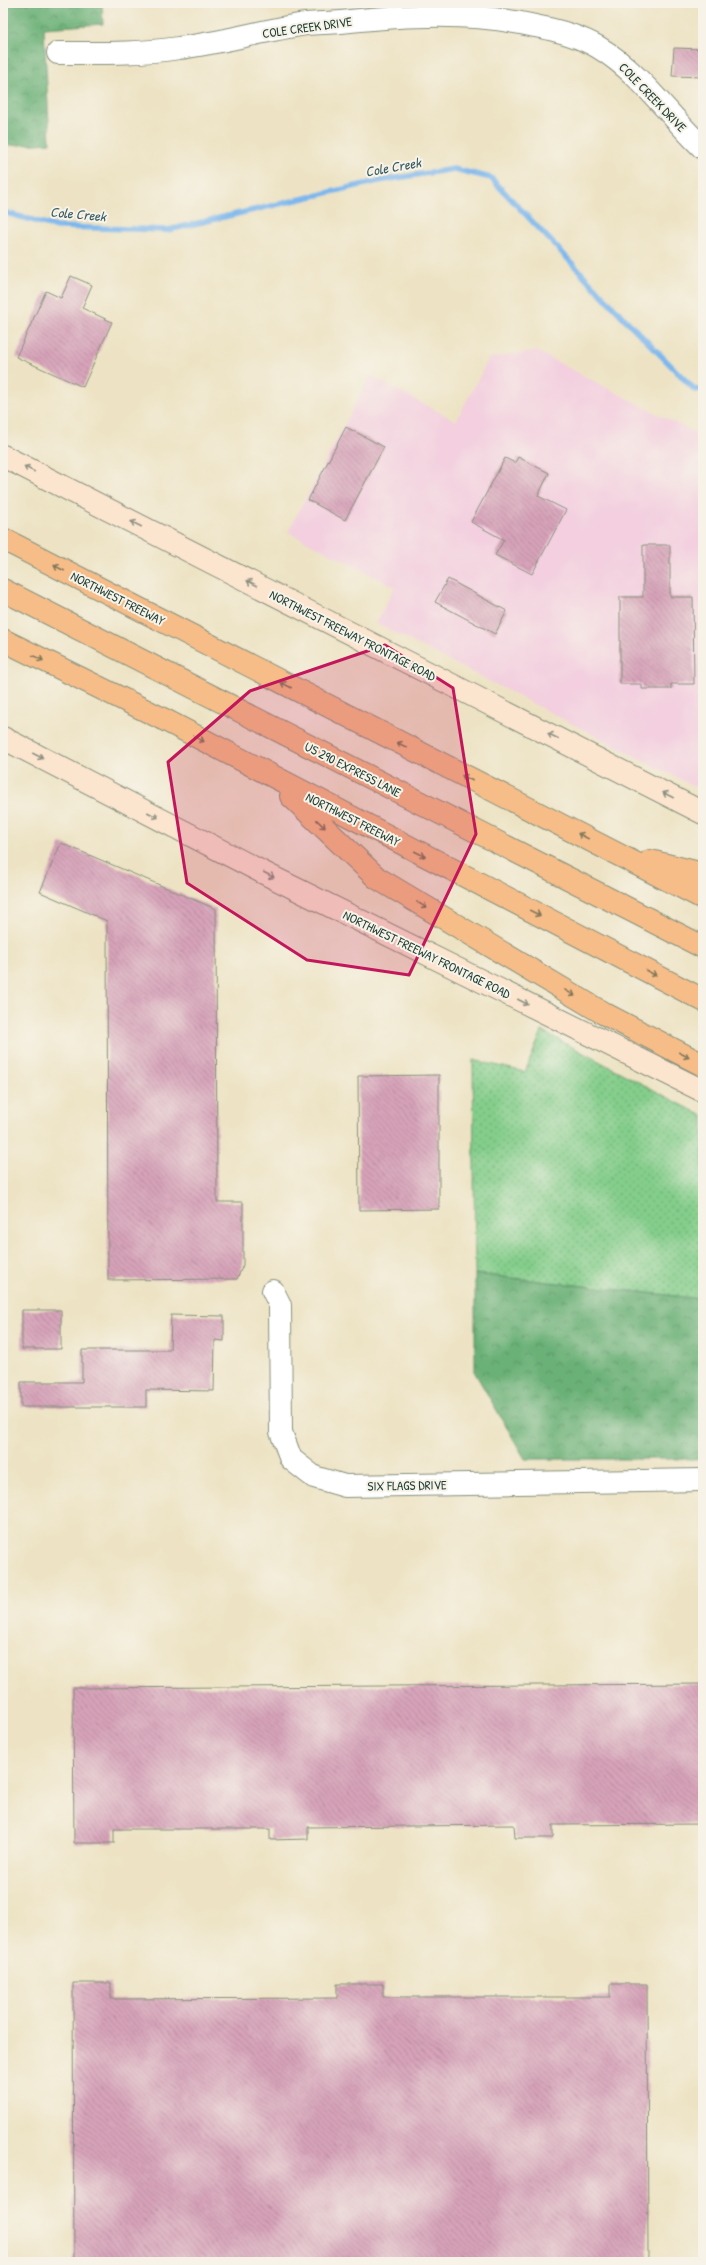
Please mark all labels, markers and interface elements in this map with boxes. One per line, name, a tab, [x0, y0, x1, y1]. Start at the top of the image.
street label: COLE CREEK DRIVE	[261, 12, 353, 42]
street label: COLE CREEK DRIVE	[615, 58, 691, 136]
water label: Cole Creek	[364, 152, 423, 181]
water label: Cole Creek	[49, 202, 108, 226]
one-way arrow	[24, 465, 36, 473]
one-way arrow	[130, 519, 142, 527]
one-way arrow	[53, 564, 65, 571]
street label: NORTHWEST FREEWAY	[68, 567, 168, 630]
one-way arrow	[246, 578, 258, 586]
street label: NORTHWEST FREEWAY FRONTAGE ROAD	[267, 585, 440, 685]
one-way arrow	[32, 654, 44, 662]
one-way arrow	[281, 681, 293, 688]
one-way arrow	[547, 732, 559, 739]
one-way arrow	[193, 735, 205, 743]
street label: US 290 EXPRESS LANE	[302, 737, 405, 801]
one-way arrow	[396, 740, 408, 748]
one-way arrow	[32, 753, 44, 760]
one-way arrow	[461, 774, 473, 781]
street label: NORTHWEST FREEWAY	[303, 788, 403, 851]
one-way arrow	[663, 791, 675, 798]
one-way arrow	[147, 812, 159, 820]
one-way arrow	[316, 820, 326, 829]
one-way arrow	[577, 832, 589, 839]
one-way arrow	[413, 850, 425, 858]
one-way arrow	[263, 872, 275, 879]
one-way arrow	[416, 901, 427, 909]
street label: NORTHWEST FREEWAY FRONTAGE ROAD	[340, 906, 515, 1003]
one-way arrow	[529, 910, 541, 917]
one-way arrow	[644, 969, 656, 977]
one-way arrow	[564, 989, 575, 997]
one-way arrow	[517, 998, 529, 1006]
one-way arrow	[678, 1052, 690, 1059]
street label: SIX FLAGS DRIVE	[367, 1475, 447, 1495]

